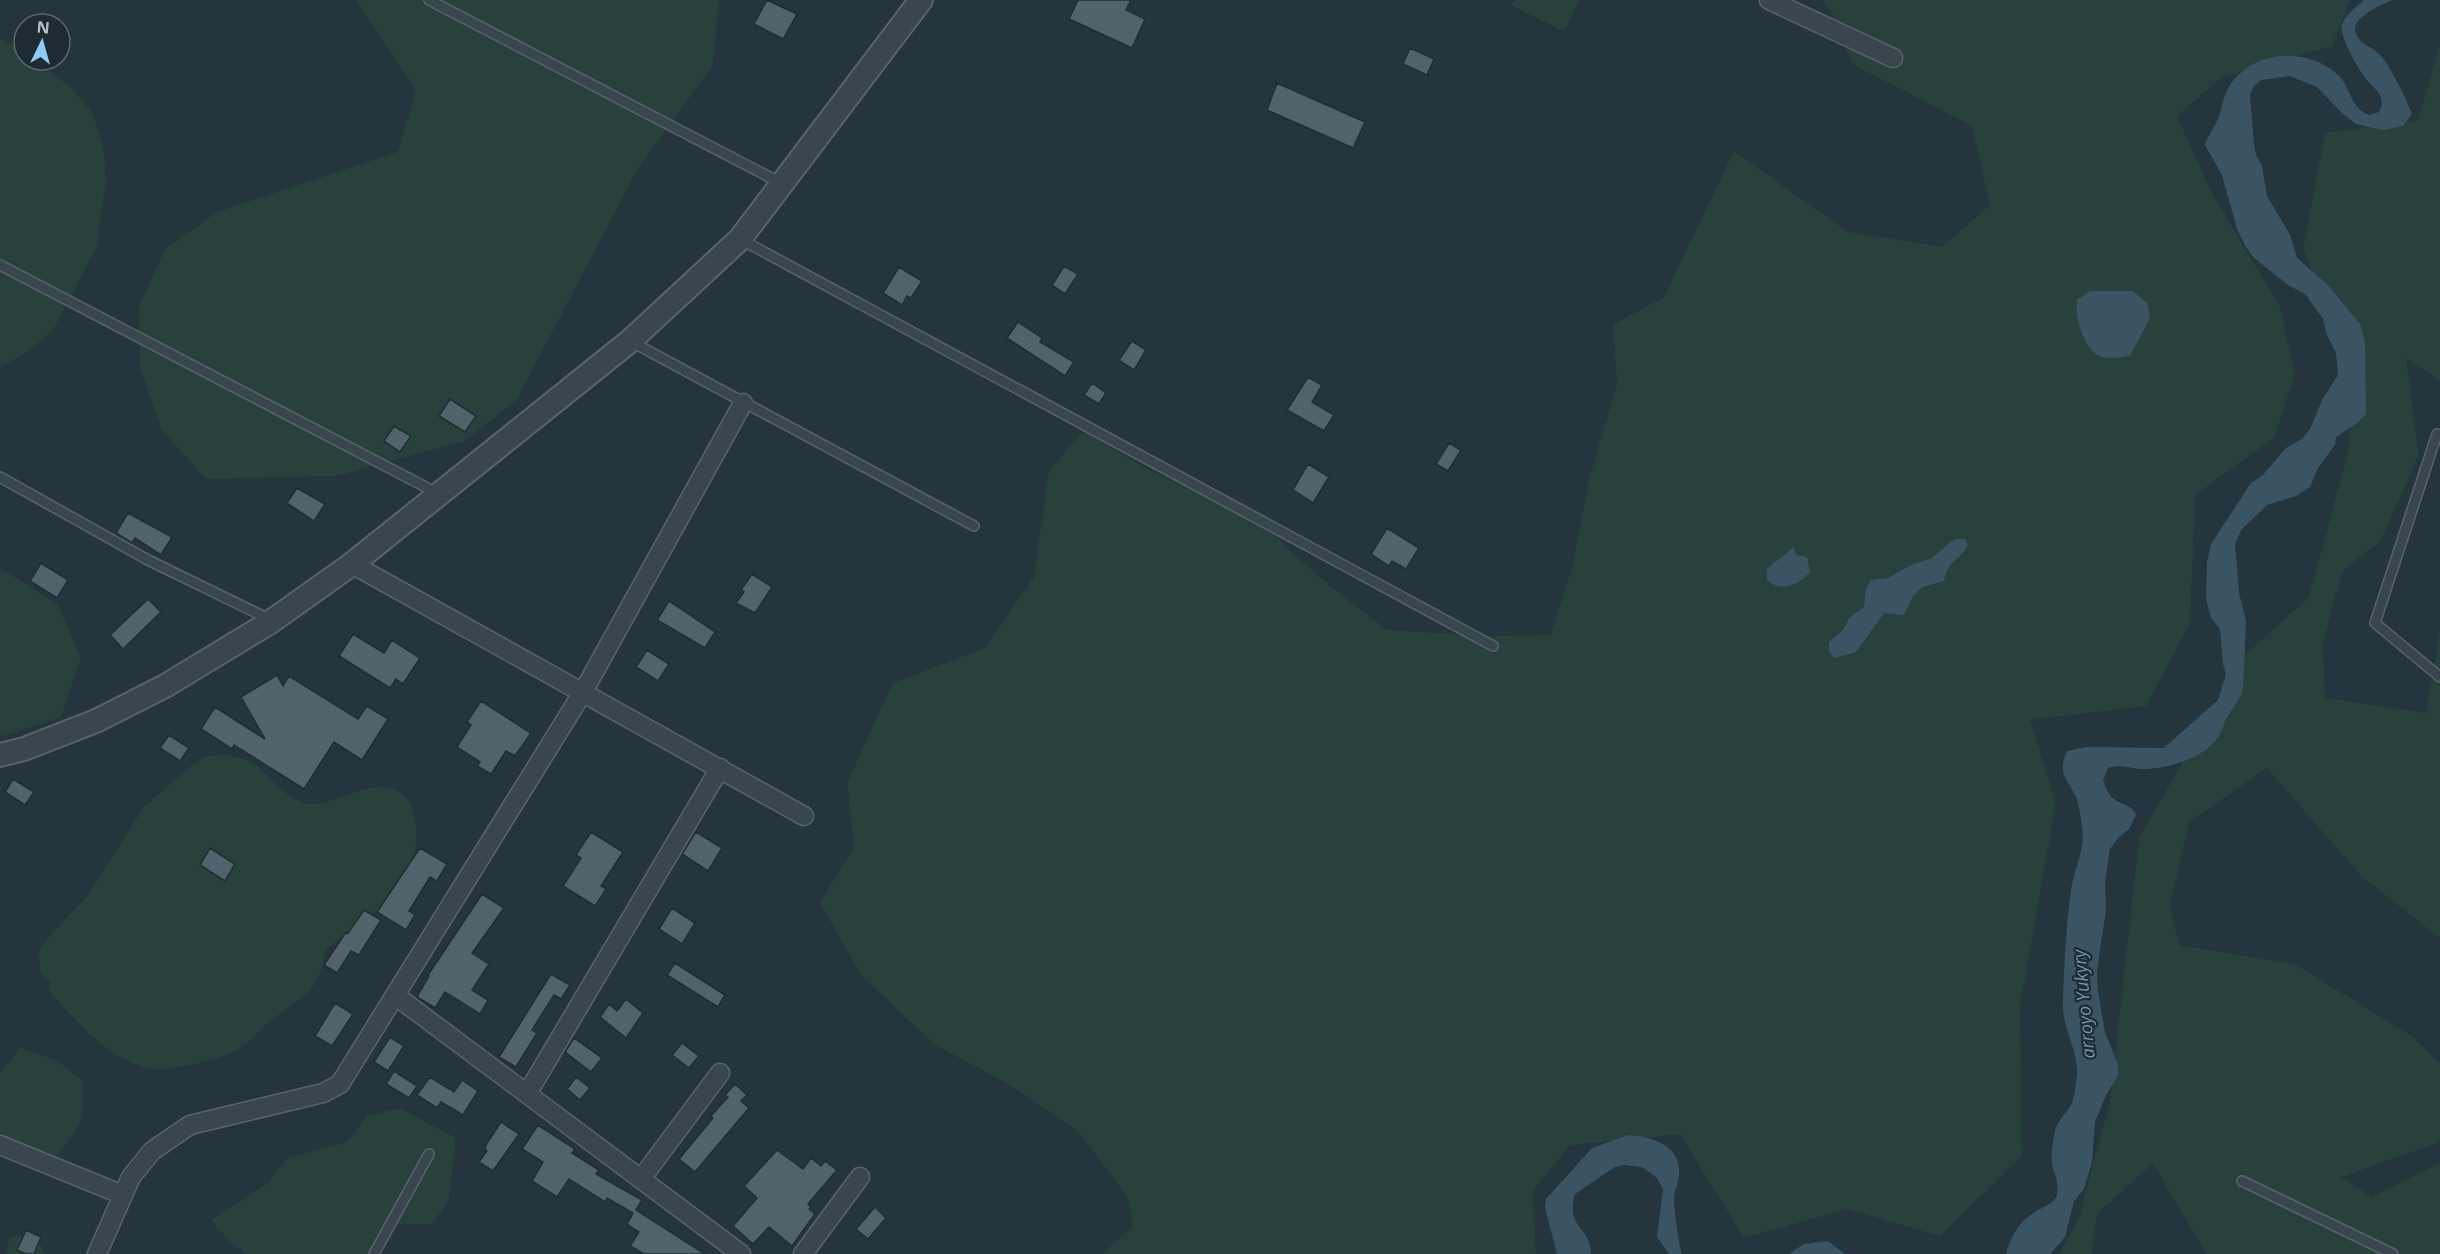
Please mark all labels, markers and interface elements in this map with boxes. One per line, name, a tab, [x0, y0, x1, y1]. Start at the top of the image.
north arrow	[12, 12, 72, 72]
text: N	[36, 16, 51, 39]
water label: arroyo Yukyry	[2066, 947, 2100, 1060]

